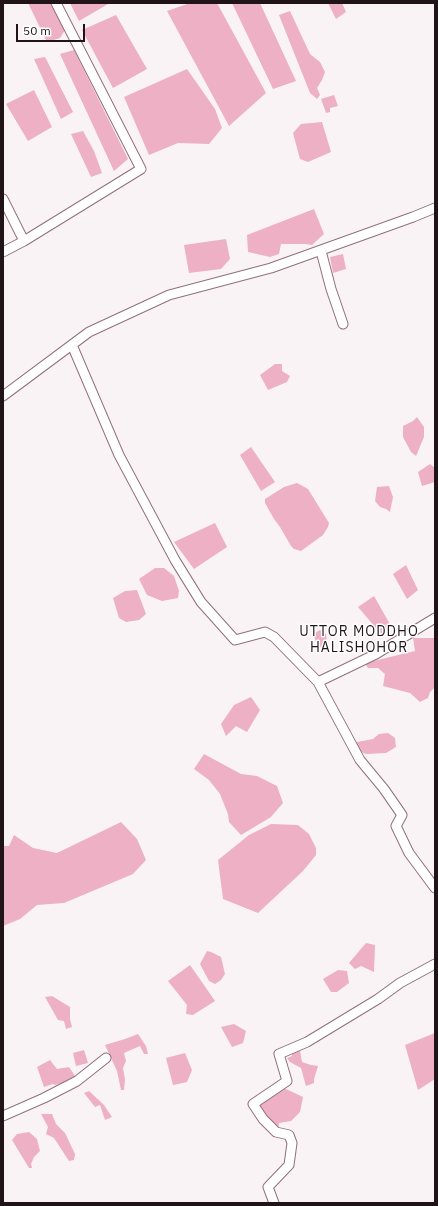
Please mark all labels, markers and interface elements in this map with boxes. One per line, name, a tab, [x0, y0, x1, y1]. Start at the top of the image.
scale bar	[18, 16, 87, 42]
text: 50 m	[23, 23, 51, 38]
district label: UTTOR MODDHO HALISHOHOR	[299, 624, 419, 656]

